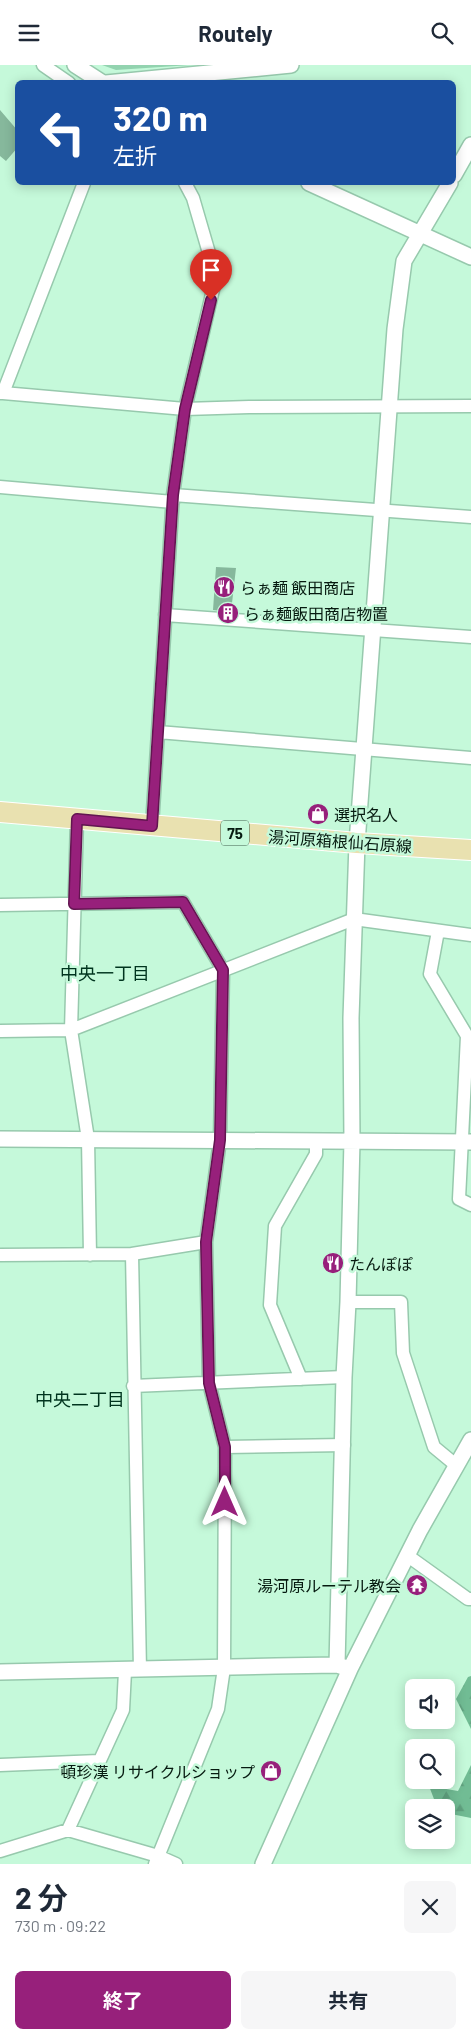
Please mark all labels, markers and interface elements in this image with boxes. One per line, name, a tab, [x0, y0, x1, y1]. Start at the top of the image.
icon: menu	[15, 19, 43, 47]
icon: search	[428, 19, 456, 47]
text: Routely	[198, 20, 273, 46]
text: 320 m	[113, 96, 208, 138]
icon: left	[30, 100, 95, 165]
text: 左折	[113, 142, 157, 168]
pin	[190, 249, 232, 300]
icon: arrive	[197, 256, 225, 284]
restaurant icon: らぁ麺 飯田商店	[212, 575, 236, 599]
place label: らぁ麺 飯田商店	[240, 578, 355, 597]
building icon: らぁ麺飯田商店物置	[216, 601, 240, 625]
place label: らぁ麺飯田商店物置	[244, 604, 388, 623]
shop icon: 選択名人	[306, 802, 330, 826]
place label: 選択名人	[334, 805, 398, 824]
road number: 75	[221, 821, 249, 845]
street label: 湯河原箱根仙石原線	[268, 827, 412, 855]
district label: 中央一丁目	[60, 962, 150, 984]
restaurant icon: たんぽぽ	[321, 1251, 345, 1275]
place label: たんぽぽ	[349, 1254, 413, 1273]
district label: 中央二丁目	[35, 1388, 125, 1410]
position arrow	[198, 1475, 250, 1527]
temple icon: 湯河原ルーテル教会	[405, 1573, 429, 1597]
place label: 湯河原ルーテル教会	[257, 1576, 401, 1595]
map controls	[405, 1679, 455, 1849]
button: sound	[405, 1679, 455, 1729]
button: search	[405, 1739, 455, 1789]
shop icon: 頓珍漢 リサイクルショップ	[259, 1759, 283, 1783]
place label: 頓珍漢 リサイクルショップ	[61, 1762, 255, 1781]
button: layers	[405, 1799, 455, 1849]
text: 2 分	[15, 1879, 68, 1915]
button: close	[404, 1881, 456, 1933]
text: 730 m · 09:22	[15, 1916, 106, 1935]
button: 終了	[15, 1971, 231, 2029]
button: 共有	[241, 1971, 456, 2029]

